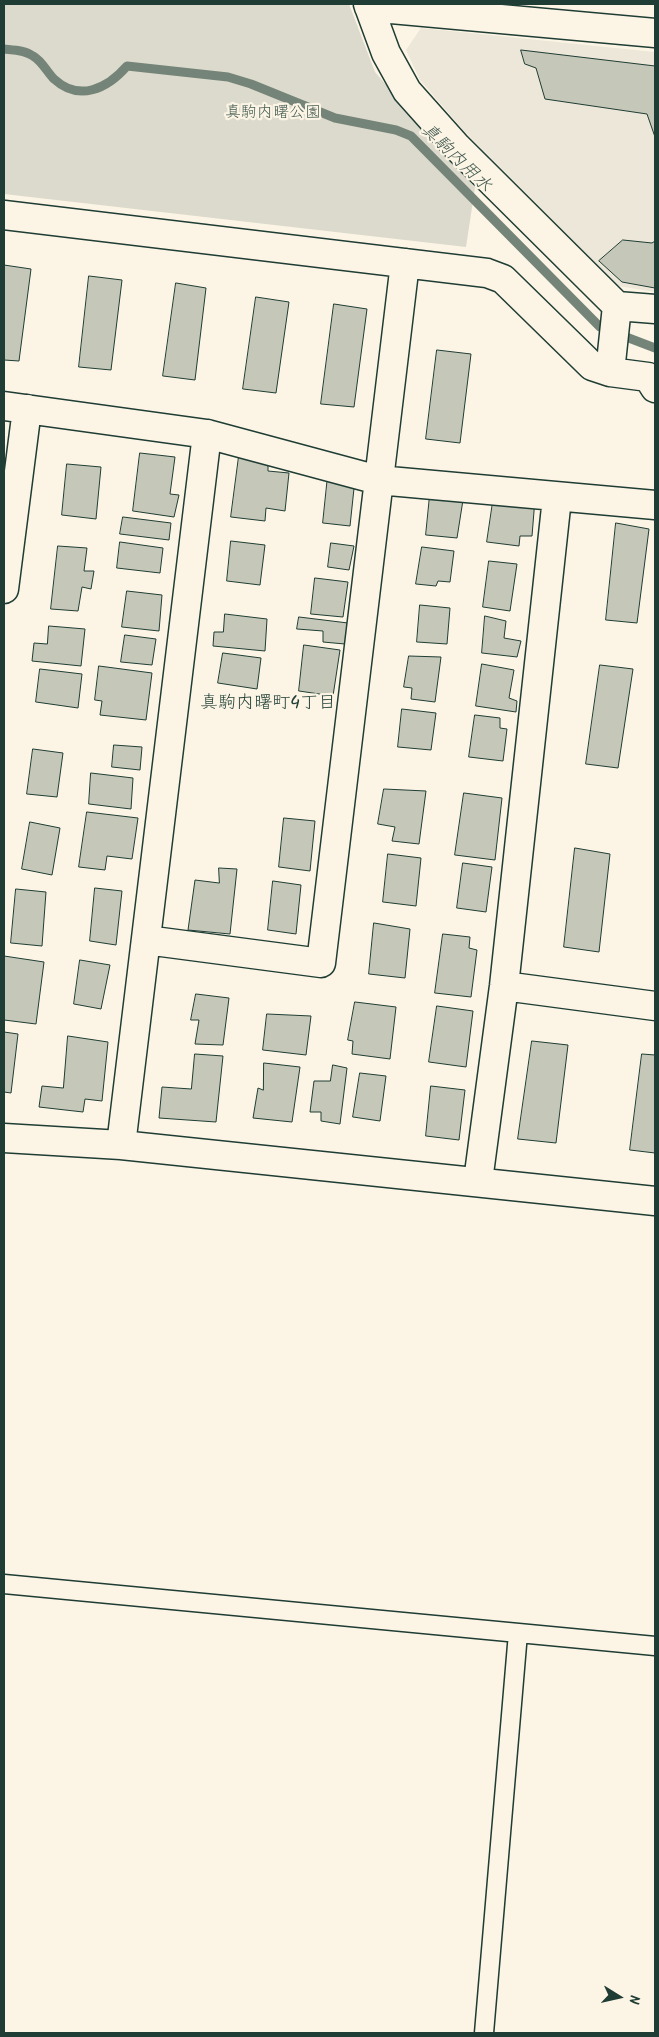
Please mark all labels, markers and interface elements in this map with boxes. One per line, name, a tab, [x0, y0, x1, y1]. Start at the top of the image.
park label: 真駒内曙公園	[225, 104, 321, 124]
water label: 真駒内用水	[415, 120, 495, 198]
district label: 真駒内曙町4丁目	[200, 694, 336, 716]
north arrow	[594, 1972, 644, 2022]
text: N	[622, 1993, 645, 2006]

